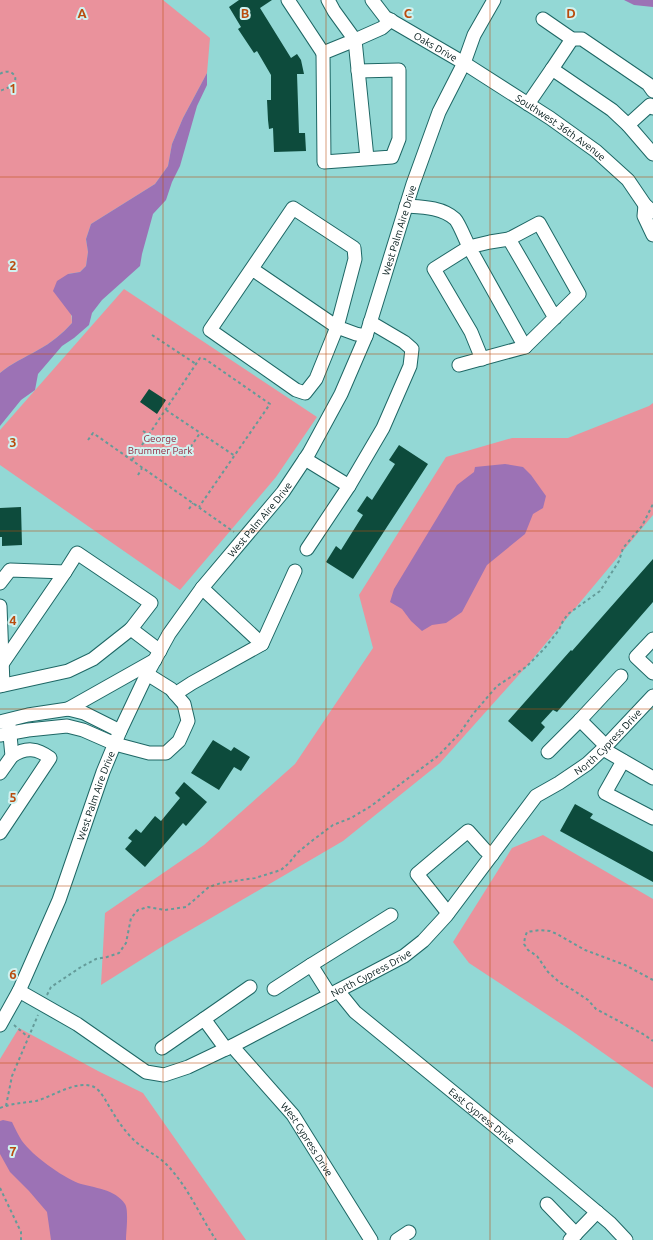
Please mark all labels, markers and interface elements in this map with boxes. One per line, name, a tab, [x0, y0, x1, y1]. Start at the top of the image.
text: A	[77, 6, 87, 20]
text: B	[241, 6, 250, 20]
text: C	[404, 6, 413, 20]
text: D	[566, 6, 576, 20]
street label: Oaks Drive	[412, 30, 459, 64]
text: 1	[9, 81, 17, 95]
street label: Southwest 36th Avenue	[513, 92, 608, 163]
street label: West Palm Aire Drive	[380, 184, 418, 277]
text: 2	[9, 258, 17, 272]
park label: George Brummer Park	[128, 433, 192, 456]
text: 3	[9, 435, 17, 449]
street label: West Palm Aire Drive	[226, 480, 294, 559]
text: 4	[9, 613, 17, 627]
street label: North Cypress Drive	[572, 707, 644, 777]
street label: West Palm Aire Drive	[75, 749, 117, 842]
text: 5	[9, 790, 17, 804]
street label: North Cypress Drive	[329, 947, 414, 999]
text: 6	[9, 967, 17, 981]
street label: East Cypress Drive	[446, 1086, 517, 1147]
street label: West Cypress Drive	[278, 1100, 335, 1178]
text: 7	[9, 1144, 17, 1158]

